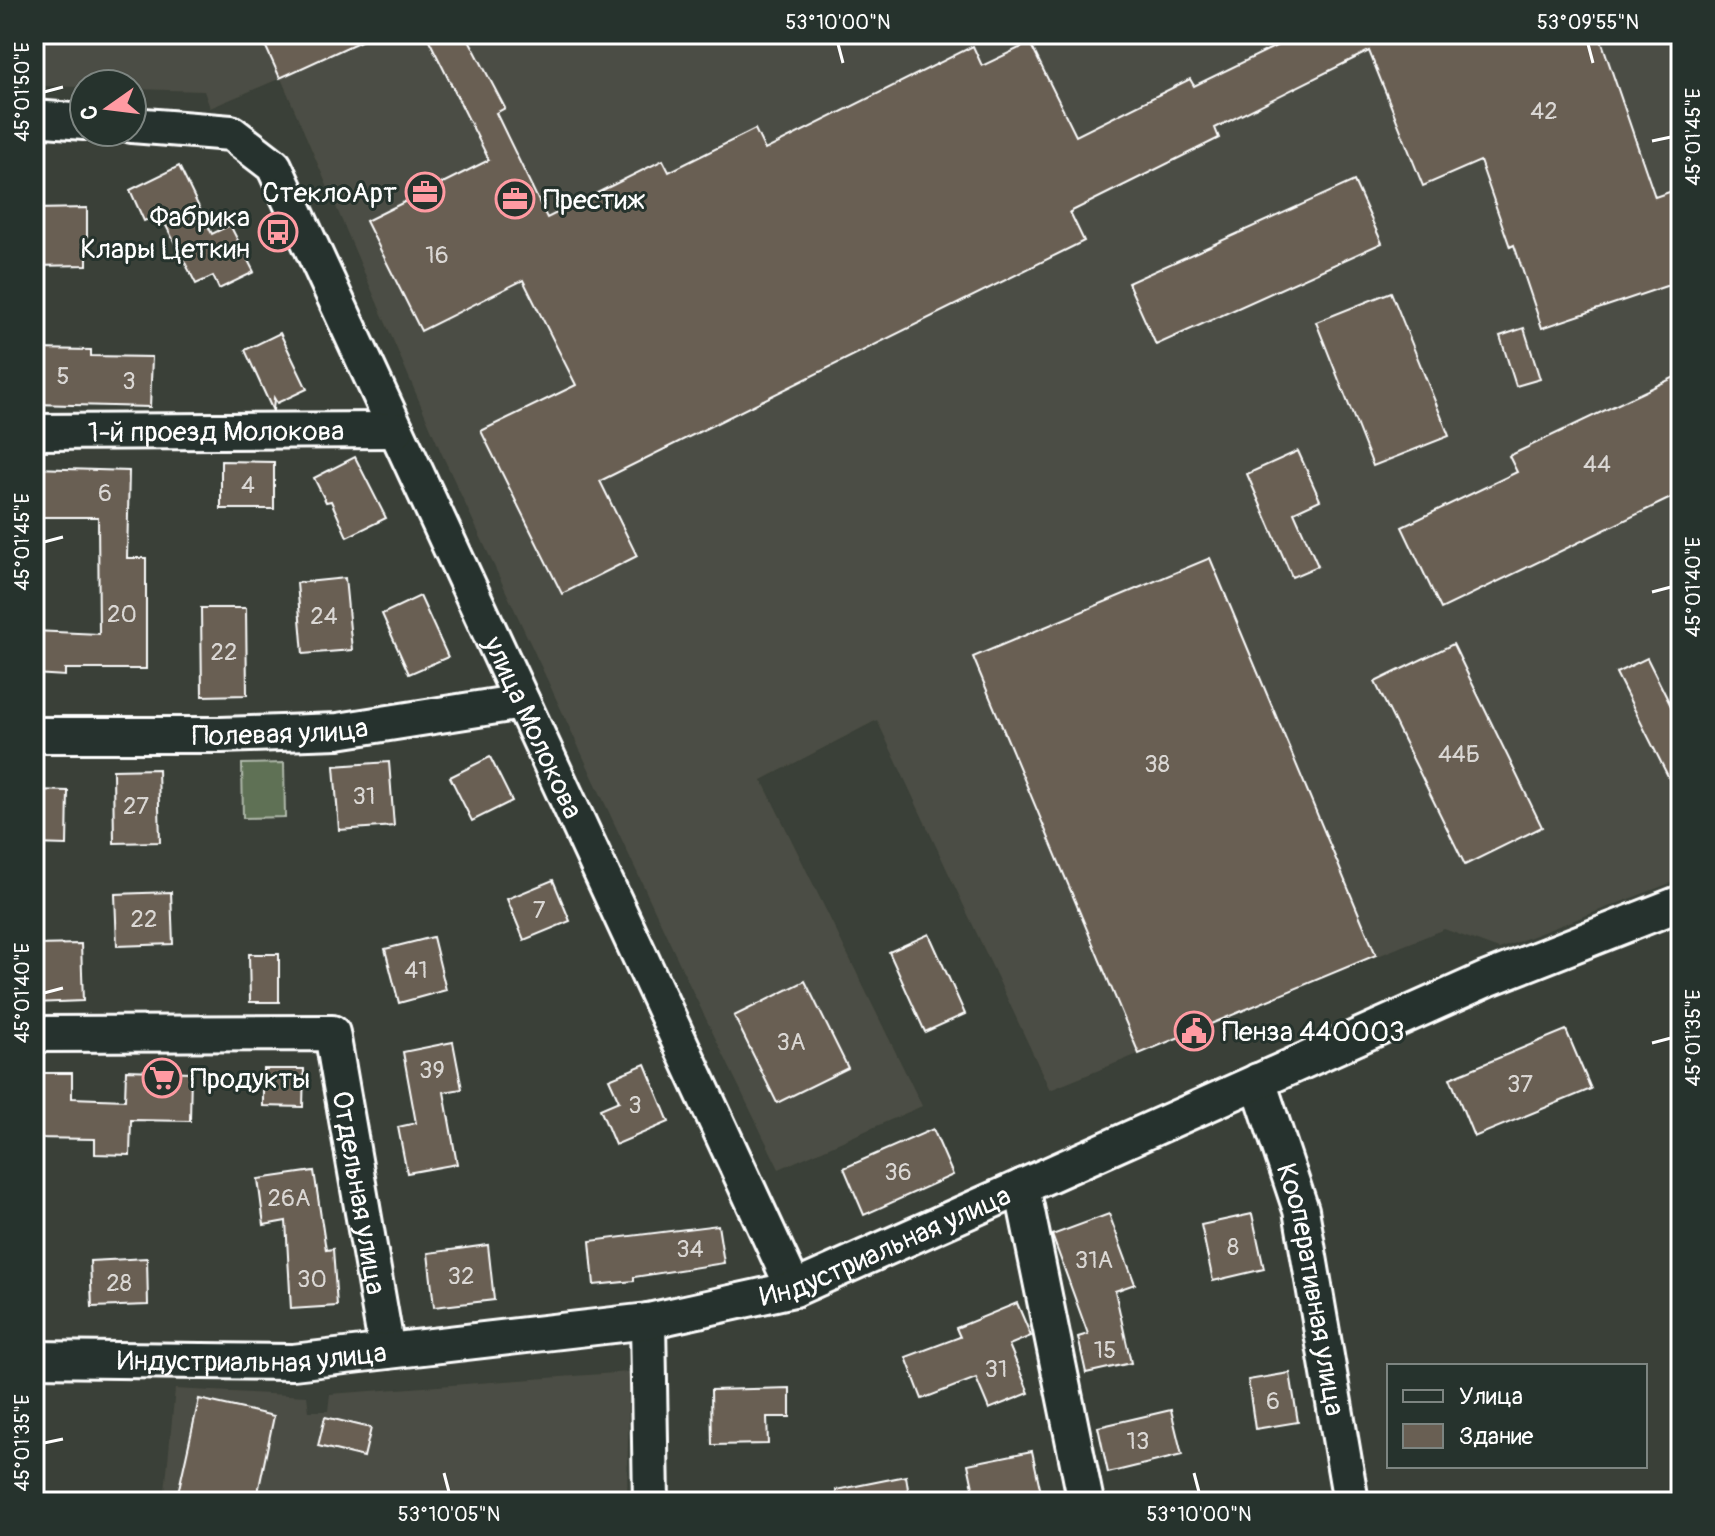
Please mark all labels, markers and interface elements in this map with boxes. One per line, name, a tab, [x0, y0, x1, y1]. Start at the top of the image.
text: 53°10'00"N	[785, 10, 891, 35]
text: 53°09'55"N	[1537, 10, 1639, 35]
text: 45°01'50"E	[10, 42, 35, 142]
north arrow	[68, 68, 148, 148]
text: 45°01'45"E	[1681, 88, 1706, 186]
house number: 42	[1530, 97, 1558, 126]
text: С	[74, 102, 105, 123]
office icon: СтеклоАрт	[404, 171, 446, 213]
place label: СтеклоАрт	[262, 176, 397, 211]
office icon: Престиж	[494, 178, 536, 220]
place label: Престиж	[543, 183, 645, 218]
place label: Фабрика Клары Цеткин	[80, 200, 250, 267]
bus stop icon: Фабрика Клары Цеткин	[257, 211, 299, 253]
house number: 16	[425, 241, 449, 270]
house number: 5	[56, 362, 70, 391]
house number: 3	[122, 367, 136, 396]
street label: 1-й проезд Молокова	[88, 414, 344, 451]
house number: 44	[1583, 450, 1611, 479]
house number: 4	[241, 471, 255, 500]
house number: 6	[98, 479, 112, 508]
text: 45°01'45"E	[10, 493, 35, 591]
text: 45°01'40"E	[1681, 537, 1706, 637]
house number: 20	[107, 600, 137, 629]
house number: 24	[310, 602, 338, 631]
street label: улица Молокова	[475, 630, 590, 825]
house number: 22	[211, 638, 237, 667]
street label: Полевая улица	[192, 711, 371, 754]
house number: 44Б	[1438, 740, 1480, 769]
house number: 38	[1144, 750, 1170, 779]
house number: 31	[353, 782, 375, 811]
house number: 27	[123, 792, 149, 821]
house number: 7	[533, 896, 546, 925]
house number: 22	[131, 905, 157, 934]
text: 45°01'40"E	[10, 943, 35, 1043]
house number: 41	[404, 956, 428, 985]
text: 45°01'35"E	[1681, 989, 1706, 1087]
public building icon: Пенза 440003	[1173, 1010, 1215, 1052]
place label: Пенза 440003	[1222, 1015, 1405, 1050]
house number: 3А	[777, 1028, 805, 1057]
house number: 39	[419, 1056, 445, 1085]
supermarket icon: Продукты	[141, 1057, 183, 1099]
place label: Продукты	[190, 1062, 310, 1097]
house number: 37	[1507, 1070, 1533, 1099]
street label: Отдельная улица	[323, 1088, 393, 1297]
house number: 3	[628, 1091, 642, 1120]
house number: 36	[884, 1158, 912, 1187]
street label: Кооперативная улица	[1268, 1159, 1352, 1419]
street label: Индустриальная улица	[757, 1178, 1016, 1315]
house number: 26А	[268, 1184, 310, 1213]
house number: 8	[1227, 1233, 1239, 1262]
house number: 34	[676, 1235, 704, 1264]
house number: 31А	[1075, 1246, 1113, 1275]
house number: 32	[448, 1262, 474, 1291]
house number: 30	[297, 1265, 327, 1294]
house number: 28	[106, 1269, 132, 1298]
street label: Индустриальная улица	[117, 1335, 388, 1381]
house number: 15	[1094, 1336, 1116, 1365]
house number: 31	[985, 1355, 1007, 1384]
legend	[1387, 1364, 1647, 1468]
text: Улица	[1459, 1382, 1523, 1411]
house number: 6	[1266, 1387, 1280, 1416]
text: 45°01'35"E	[10, 1394, 35, 1492]
text: Здание	[1459, 1422, 1534, 1451]
house number: 13	[1127, 1427, 1149, 1456]
text: 53°10'05"N	[398, 1502, 500, 1527]
text: 53°10'00"N	[1146, 1502, 1252, 1527]

